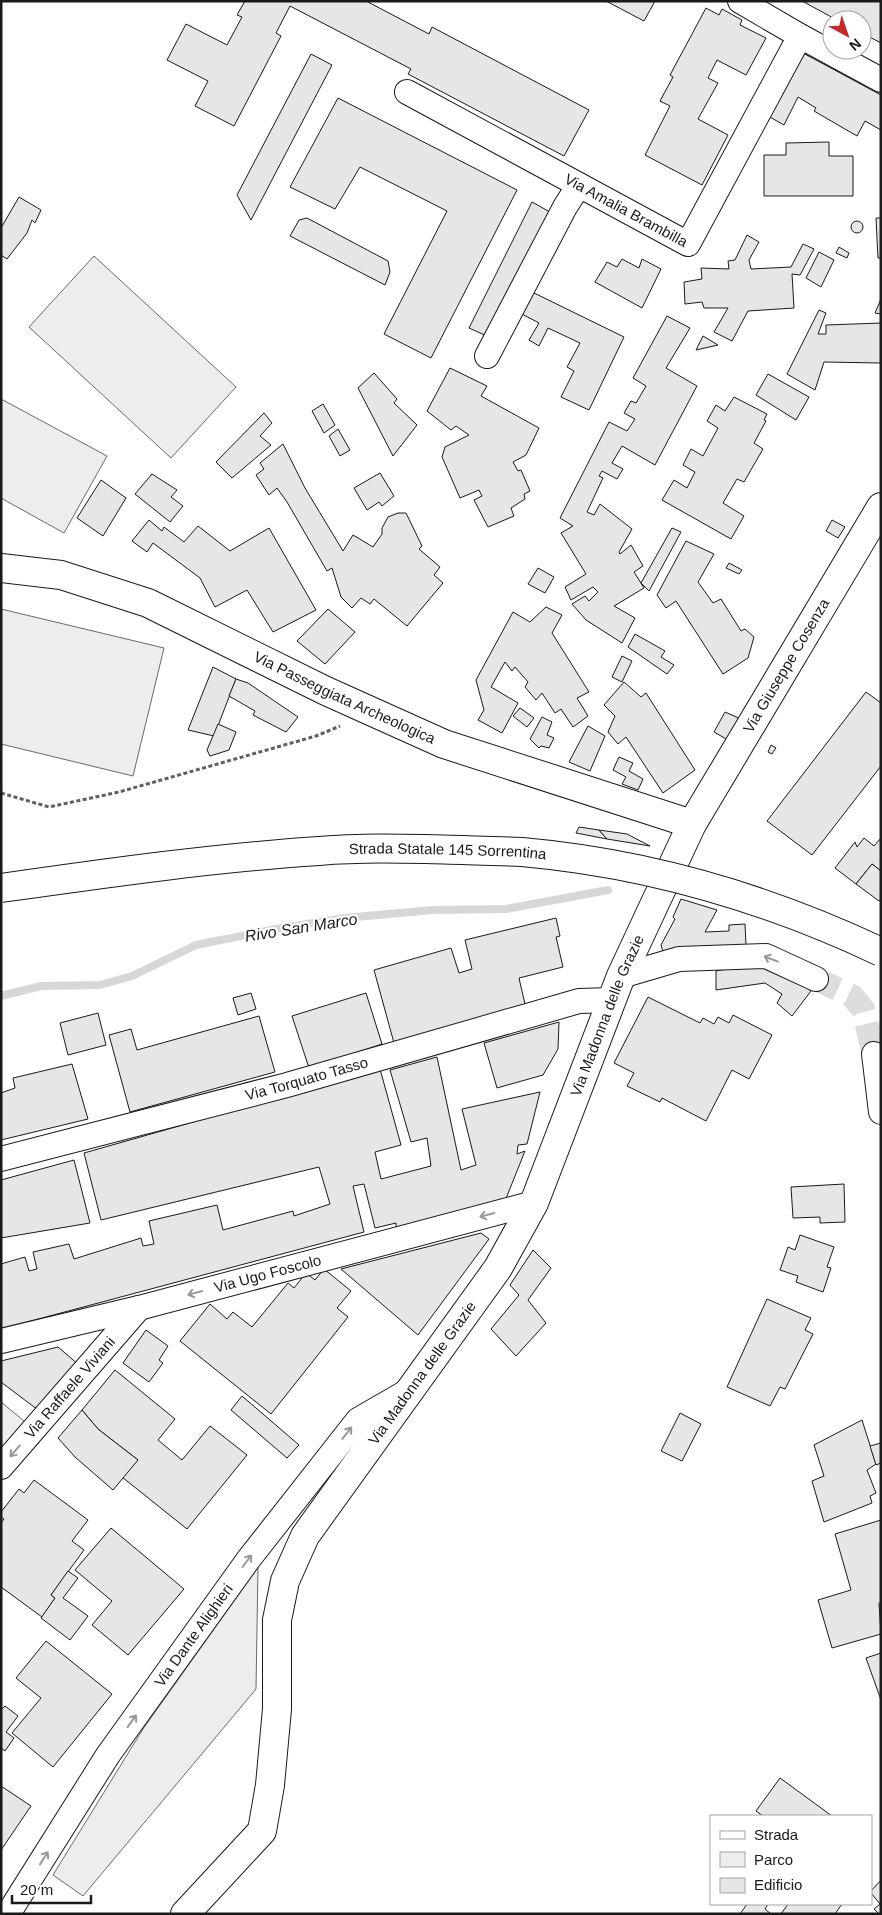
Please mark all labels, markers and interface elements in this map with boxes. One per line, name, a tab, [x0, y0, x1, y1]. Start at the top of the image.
north arrow	[822, 10, 872, 60]
text: N	[846, 36, 864, 54]
street label: Via Amalia Brambilla	[562, 170, 691, 251]
street label: Via Giuseppe Cosenza	[739, 595, 833, 736]
street label: Via Passeggiata Archeologica	[251, 648, 439, 747]
street label: Strada Statale 145 Sorrentina	[349, 840, 548, 863]
water label: Rivo San Marco	[244, 910, 359, 945]
street label: Via Madonna delle Grazie	[567, 932, 647, 1099]
one-way arrow	[764, 954, 780, 963]
street label: Via Torquato Tasso	[243, 1053, 370, 1103]
one-way arrow	[479, 1211, 495, 1221]
street label: Via Ugo Foscolo	[212, 1251, 323, 1296]
one-way arrow	[187, 1289, 203, 1299]
street label: Via Madonna delle Grazie	[365, 1298, 479, 1448]
street label: Via Raffaele Viviani	[21, 1333, 118, 1442]
one-way arrow	[342, 1427, 353, 1440]
one-way arrow	[10, 1444, 21, 1457]
one-way arrow	[242, 1554, 252, 1568]
street label: Via Dante Alighieri	[151, 1580, 236, 1690]
one-way arrow	[127, 1714, 137, 1728]
legend	[710, 1815, 872, 1905]
text: Strada	[754, 1826, 799, 1843]
one-way arrow	[39, 1851, 49, 1865]
text: Parco	[754, 1851, 793, 1868]
scale bar	[12, 1872, 91, 1904]
text: Edificio	[754, 1876, 802, 1893]
text: 20 m	[20, 1881, 53, 1898]

